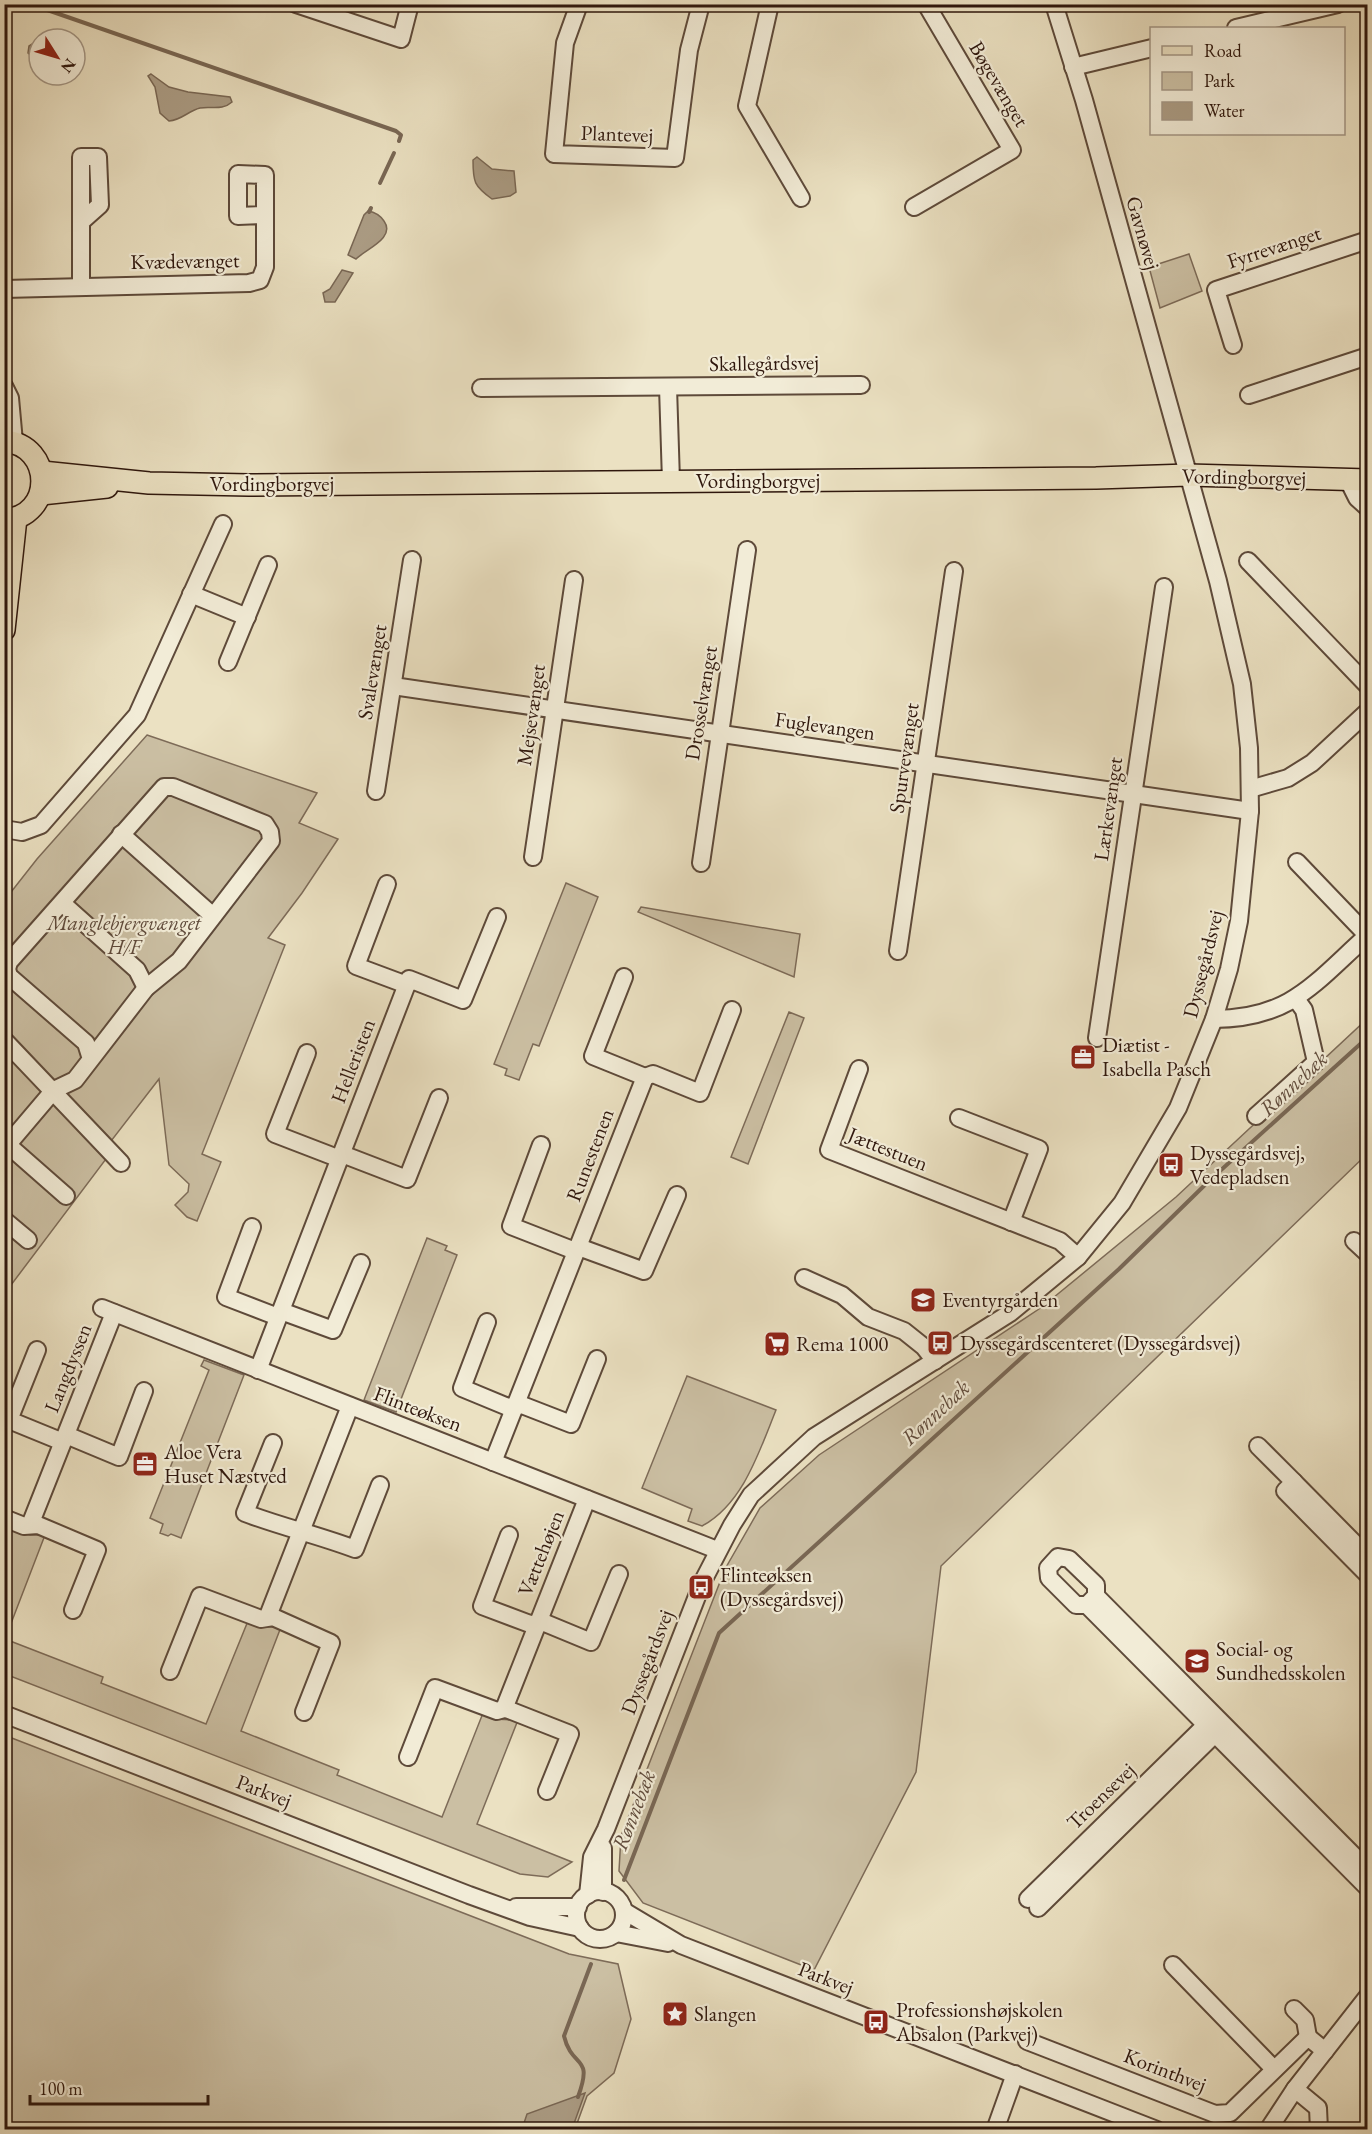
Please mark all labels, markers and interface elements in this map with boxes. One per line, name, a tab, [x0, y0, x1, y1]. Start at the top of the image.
north arrow	[27, 27, 87, 87]
legend	[1150, 27, 1345, 135]
street label: Bøgevænget	[963, 36, 1036, 132]
text: Road	[1204, 39, 1243, 62]
text: N	[56, 54, 81, 77]
text: Park	[1204, 69, 1235, 92]
text: Water	[1204, 99, 1245, 122]
street label: Plantevej	[580, 119, 654, 148]
street label: Gavnøvej	[1120, 193, 1167, 273]
street label: Fyrrevænget	[1223, 219, 1325, 274]
street label: Kvædevænget	[130, 246, 240, 275]
street label: Skallegårdsvej	[709, 348, 819, 377]
street label: Vordingborgvej	[1182, 462, 1306, 491]
street label: Vordingborgvej	[696, 467, 820, 494]
street label: Vordingborgvej	[210, 470, 334, 497]
street label: Svalevænget	[351, 622, 392, 721]
street label: Drosselvænget	[678, 643, 723, 762]
street label: Mejsevænget	[510, 662, 551, 767]
street label: Spurvevænget	[882, 701, 925, 815]
street label: Fuglevangen	[773, 705, 877, 746]
street label: Lærkevænget	[1087, 755, 1128, 863]
street label: Dyssegårdsvej	[1176, 907, 1229, 1021]
park label: Manglebjergvænget H/F	[45, 909, 202, 960]
street label: Helleristen	[324, 1015, 381, 1107]
place label: Diætist - Isabella Pasch	[1102, 1031, 1211, 1082]
office icon: Diætist - Isabella Pasch	[1068, 1042, 1098, 1072]
water label: Rønnebæk	[1253, 1044, 1334, 1123]
street label: Runestenen	[560, 1105, 620, 1205]
street label: Jættestuen	[842, 1120, 932, 1177]
place label: Dyssegårdsvej, Vedepladsen	[1190, 1139, 1305, 1190]
bus stop icon: Dyssegårdsvej, Vedepladsen	[1156, 1150, 1186, 1180]
school or university icon: Eventyrgården	[908, 1285, 938, 1315]
place label: Eventyrgården	[942, 1286, 1058, 1313]
street label: Langdyssen	[37, 1319, 98, 1416]
bus stop icon: Dyssegårdscenteret (Dyssegårdsvej)	[925, 1328, 955, 1358]
supermarket icon: Rema 1000	[762, 1329, 792, 1359]
place label: Dyssegårdscenteret (Dyssegårdsvej)	[960, 1329, 1240, 1356]
place label: Rema 1000	[796, 1330, 888, 1357]
water label: Rønnebæk	[895, 1373, 976, 1452]
street label: Flinteøksen	[370, 1379, 466, 1438]
place label: Aloe Vera Huset Næstved	[163, 1438, 287, 1489]
office icon: Aloe Vera Huset Næstved	[130, 1449, 160, 1479]
street label: Vættehøjen	[511, 1506, 570, 1600]
place label: Flinteøksen (Dyssegårdsvej)	[720, 1561, 844, 1612]
bus stop icon: Flinteøksen (Dyssegårdsvej)	[686, 1572, 716, 1602]
street label: Dyssegårdsvej	[614, 1605, 679, 1718]
place label: Social- og Sundhedsskolen	[1216, 1635, 1346, 1686]
school or university icon: Social- og Sundhedsskolen	[1182, 1646, 1212, 1676]
street label: Troensevej	[1061, 1756, 1141, 1835]
water label: Rønnebæk	[605, 1766, 662, 1855]
street label: Parkvej	[233, 1768, 296, 1813]
street label: Parkvej	[795, 1955, 858, 2000]
place label: Professionshøjskolen Absalon (Parkvej)	[895, 1996, 1063, 2047]
place icon: Slangen	[660, 1999, 690, 2029]
place label: Slangen	[694, 2000, 757, 2027]
bus stop icon: Professionshøjskolen Absalon (Parkvej)	[861, 2007, 891, 2037]
street label: Korinthvej	[1120, 2041, 1210, 2098]
scale bar	[30, 2068, 208, 2106]
text: 100 m	[39, 2077, 83, 2100]

